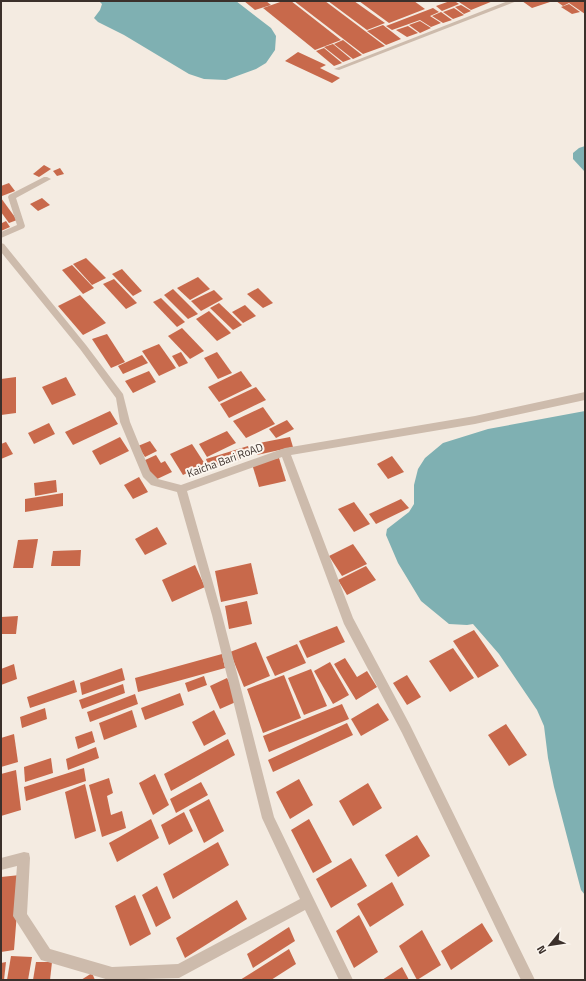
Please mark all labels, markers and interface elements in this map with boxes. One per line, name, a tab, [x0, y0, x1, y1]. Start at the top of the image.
street label: Kaicha Bari RoAD	[185, 439, 265, 481]
north arrow	[530, 925, 570, 965]
text: N	[533, 943, 550, 957]

